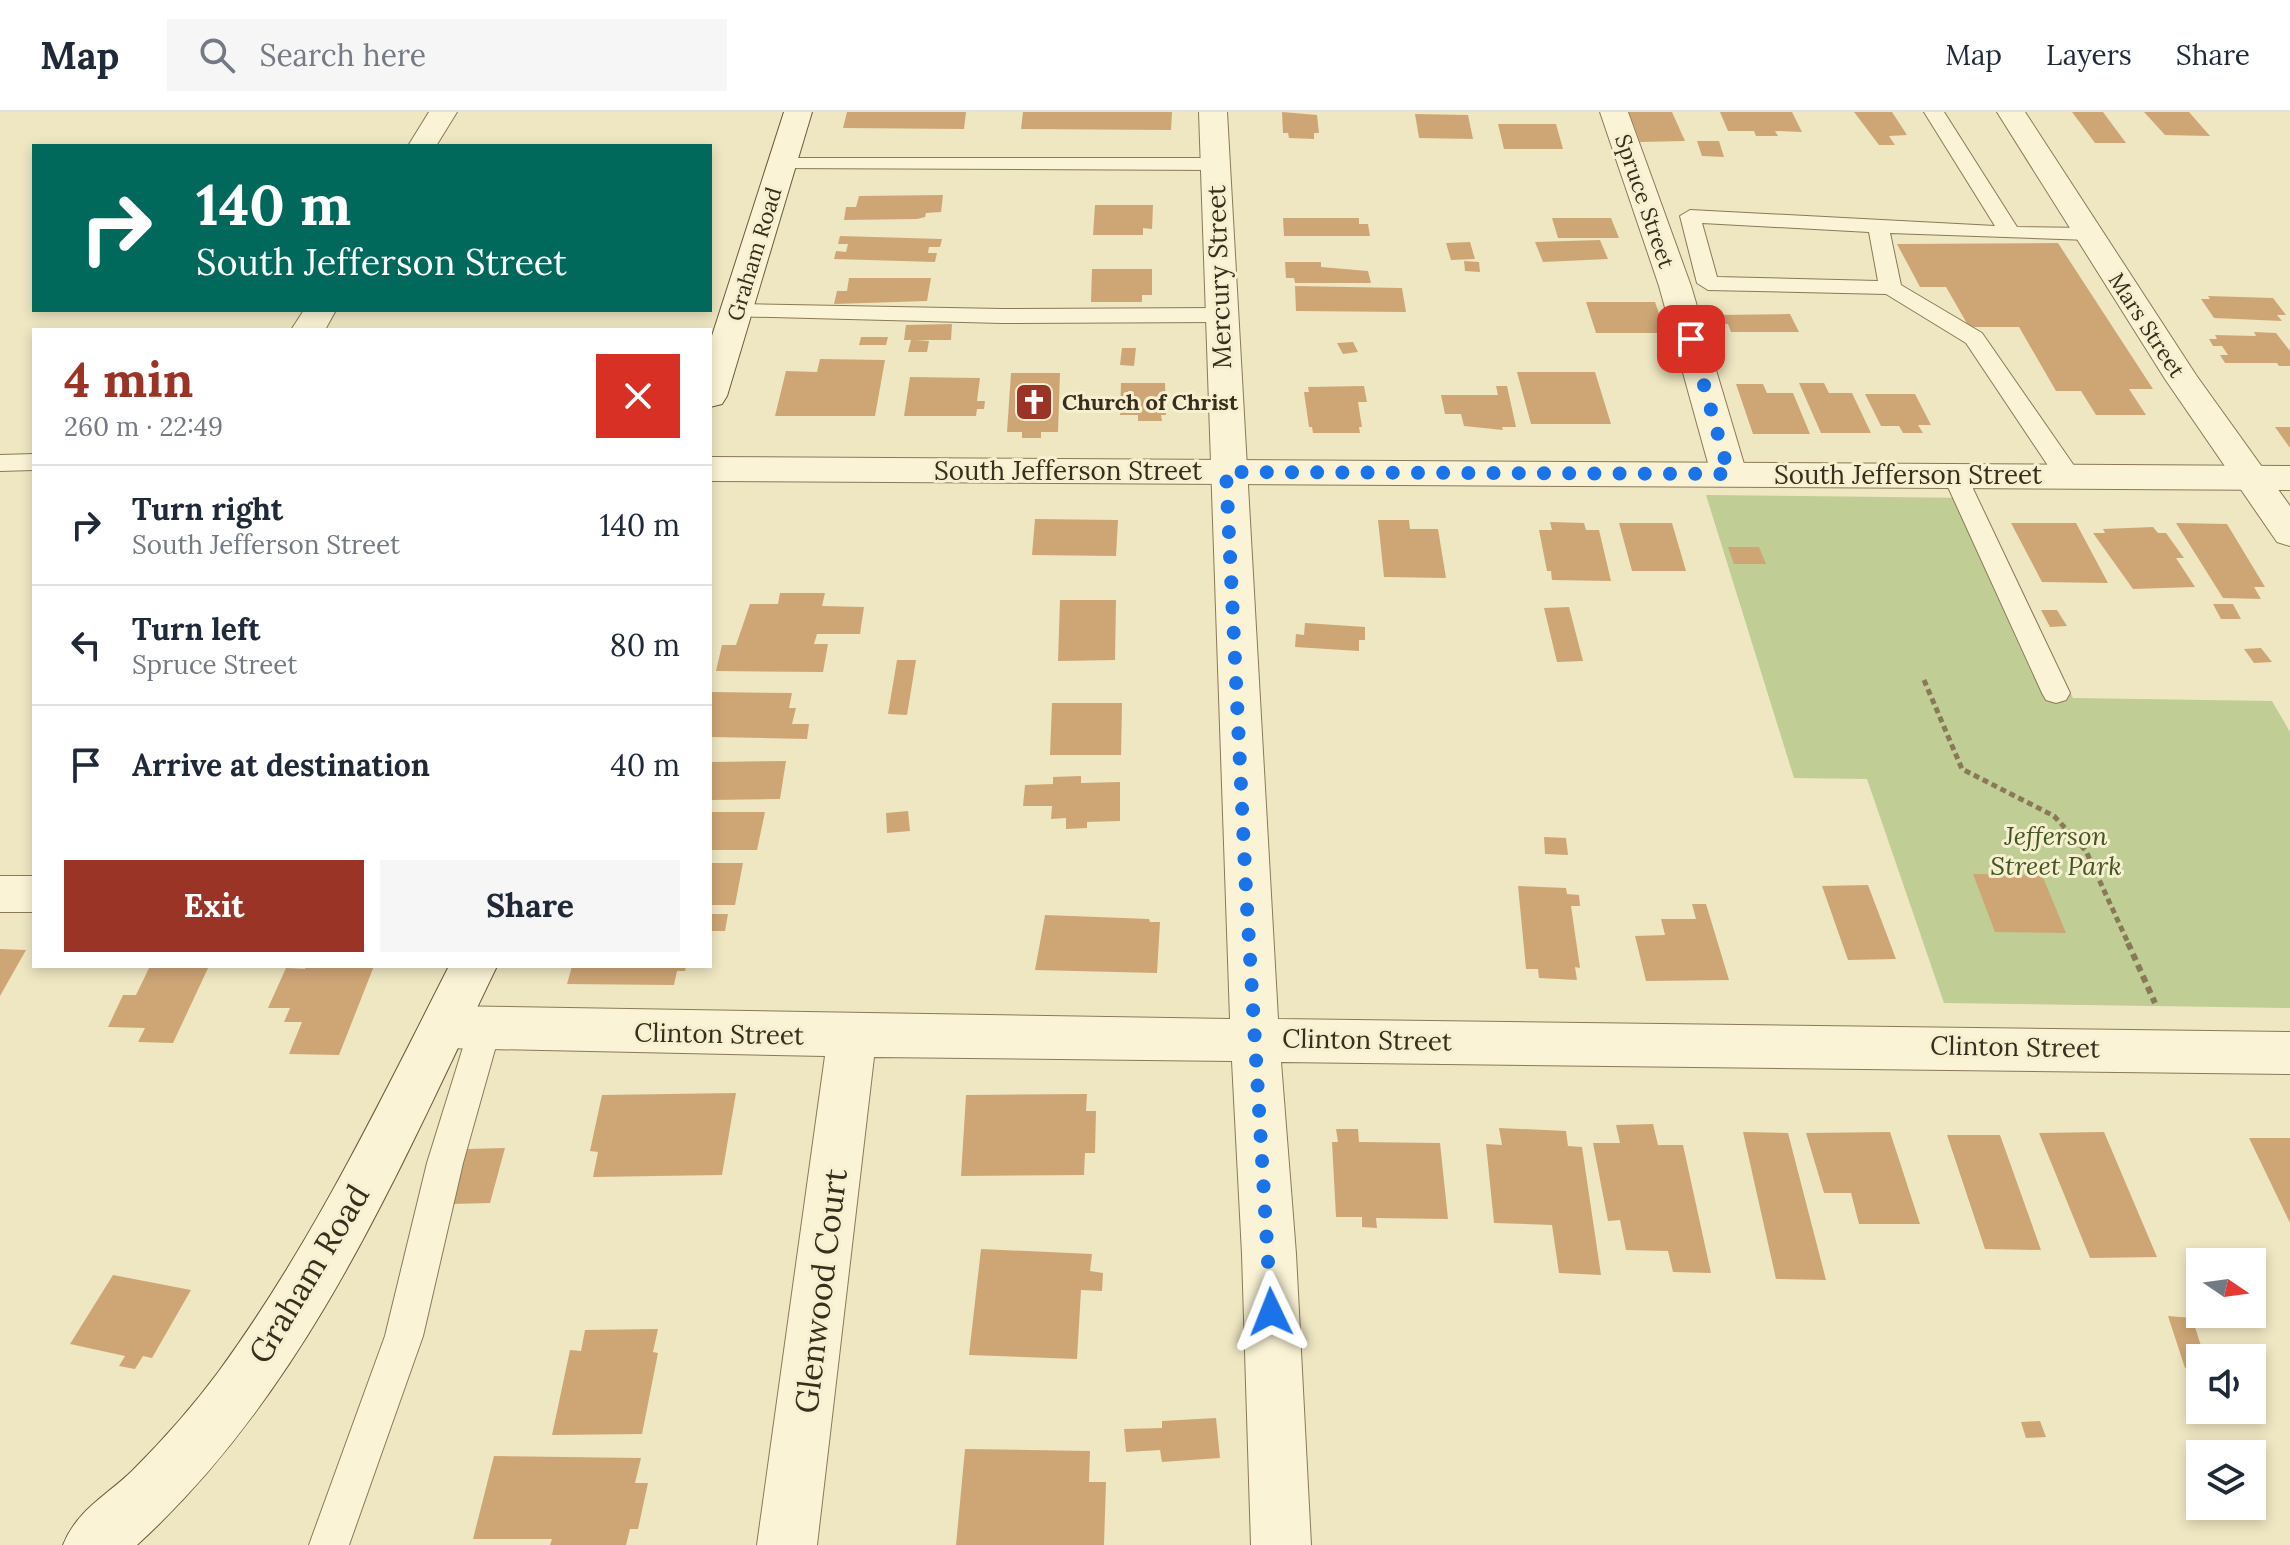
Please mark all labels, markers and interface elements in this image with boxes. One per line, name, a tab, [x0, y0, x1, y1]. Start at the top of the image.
search box	[167, 19, 727, 91]
text: Map	[40, 31, 119, 79]
icon: search	[195, 33, 239, 77]
text: Search here	[259, 36, 426, 74]
text: Map	[1945, 37, 2002, 73]
text: Layers	[2046, 37, 2132, 73]
text: Share	[2176, 37, 2250, 73]
street label: Spruce Street	[1609, 130, 1681, 272]
text: 140 m	[196, 169, 351, 240]
icon: right	[64, 176, 168, 280]
street label: Graham Road	[720, 184, 788, 324]
street label: Mercury Street	[1199, 184, 1238, 370]
text: South Jefferson Street	[196, 239, 567, 285]
street label: Mars Street	[2103, 267, 2192, 383]
pin	[1657, 305, 1725, 373]
icon: arrive	[1669, 317, 1713, 361]
text: 4 min	[64, 349, 193, 410]
button: close	[596, 354, 680, 438]
church icon: Church of Christ	[1013, 381, 1055, 423]
place label: Church of Christ	[1062, 388, 1239, 416]
text: 260 m · 22:49	[64, 410, 223, 443]
street label: South Jefferson Street	[934, 454, 1202, 487]
street label: South Jefferson Street	[1774, 458, 2042, 491]
text: Turn right	[132, 490, 283, 528]
icon: right	[64, 503, 108, 547]
text: 140 m	[599, 506, 680, 544]
text: South Jefferson Street	[132, 528, 400, 561]
text: Turn left	[132, 610, 260, 648]
icon: left	[64, 623, 108, 667]
text: 80 m	[610, 626, 680, 664]
text: Spruce Street	[132, 648, 297, 681]
icon: arrive	[64, 743, 108, 787]
text: Arrive at destination	[132, 746, 430, 784]
text: 40 m	[610, 746, 680, 784]
park label: Jefferson Street Park	[1990, 819, 2122, 882]
button: Exit	[64, 860, 364, 952]
button: Share	[380, 860, 680, 952]
street label: Clinton Street	[634, 1016, 804, 1051]
street label: Clinton Street	[1282, 1022, 1452, 1057]
street label: Clinton Street	[1930, 1029, 2100, 1064]
street label: Glenwood Court	[785, 1166, 856, 1416]
street label: Graham Road	[239, 1177, 378, 1371]
north arrow	[2186, 1248, 2266, 1328]
map controls	[2186, 1248, 2266, 1520]
position arrow	[1229, 1270, 1313, 1354]
button: sound	[2186, 1344, 2266, 1424]
button: layers	[2186, 1440, 2266, 1520]

